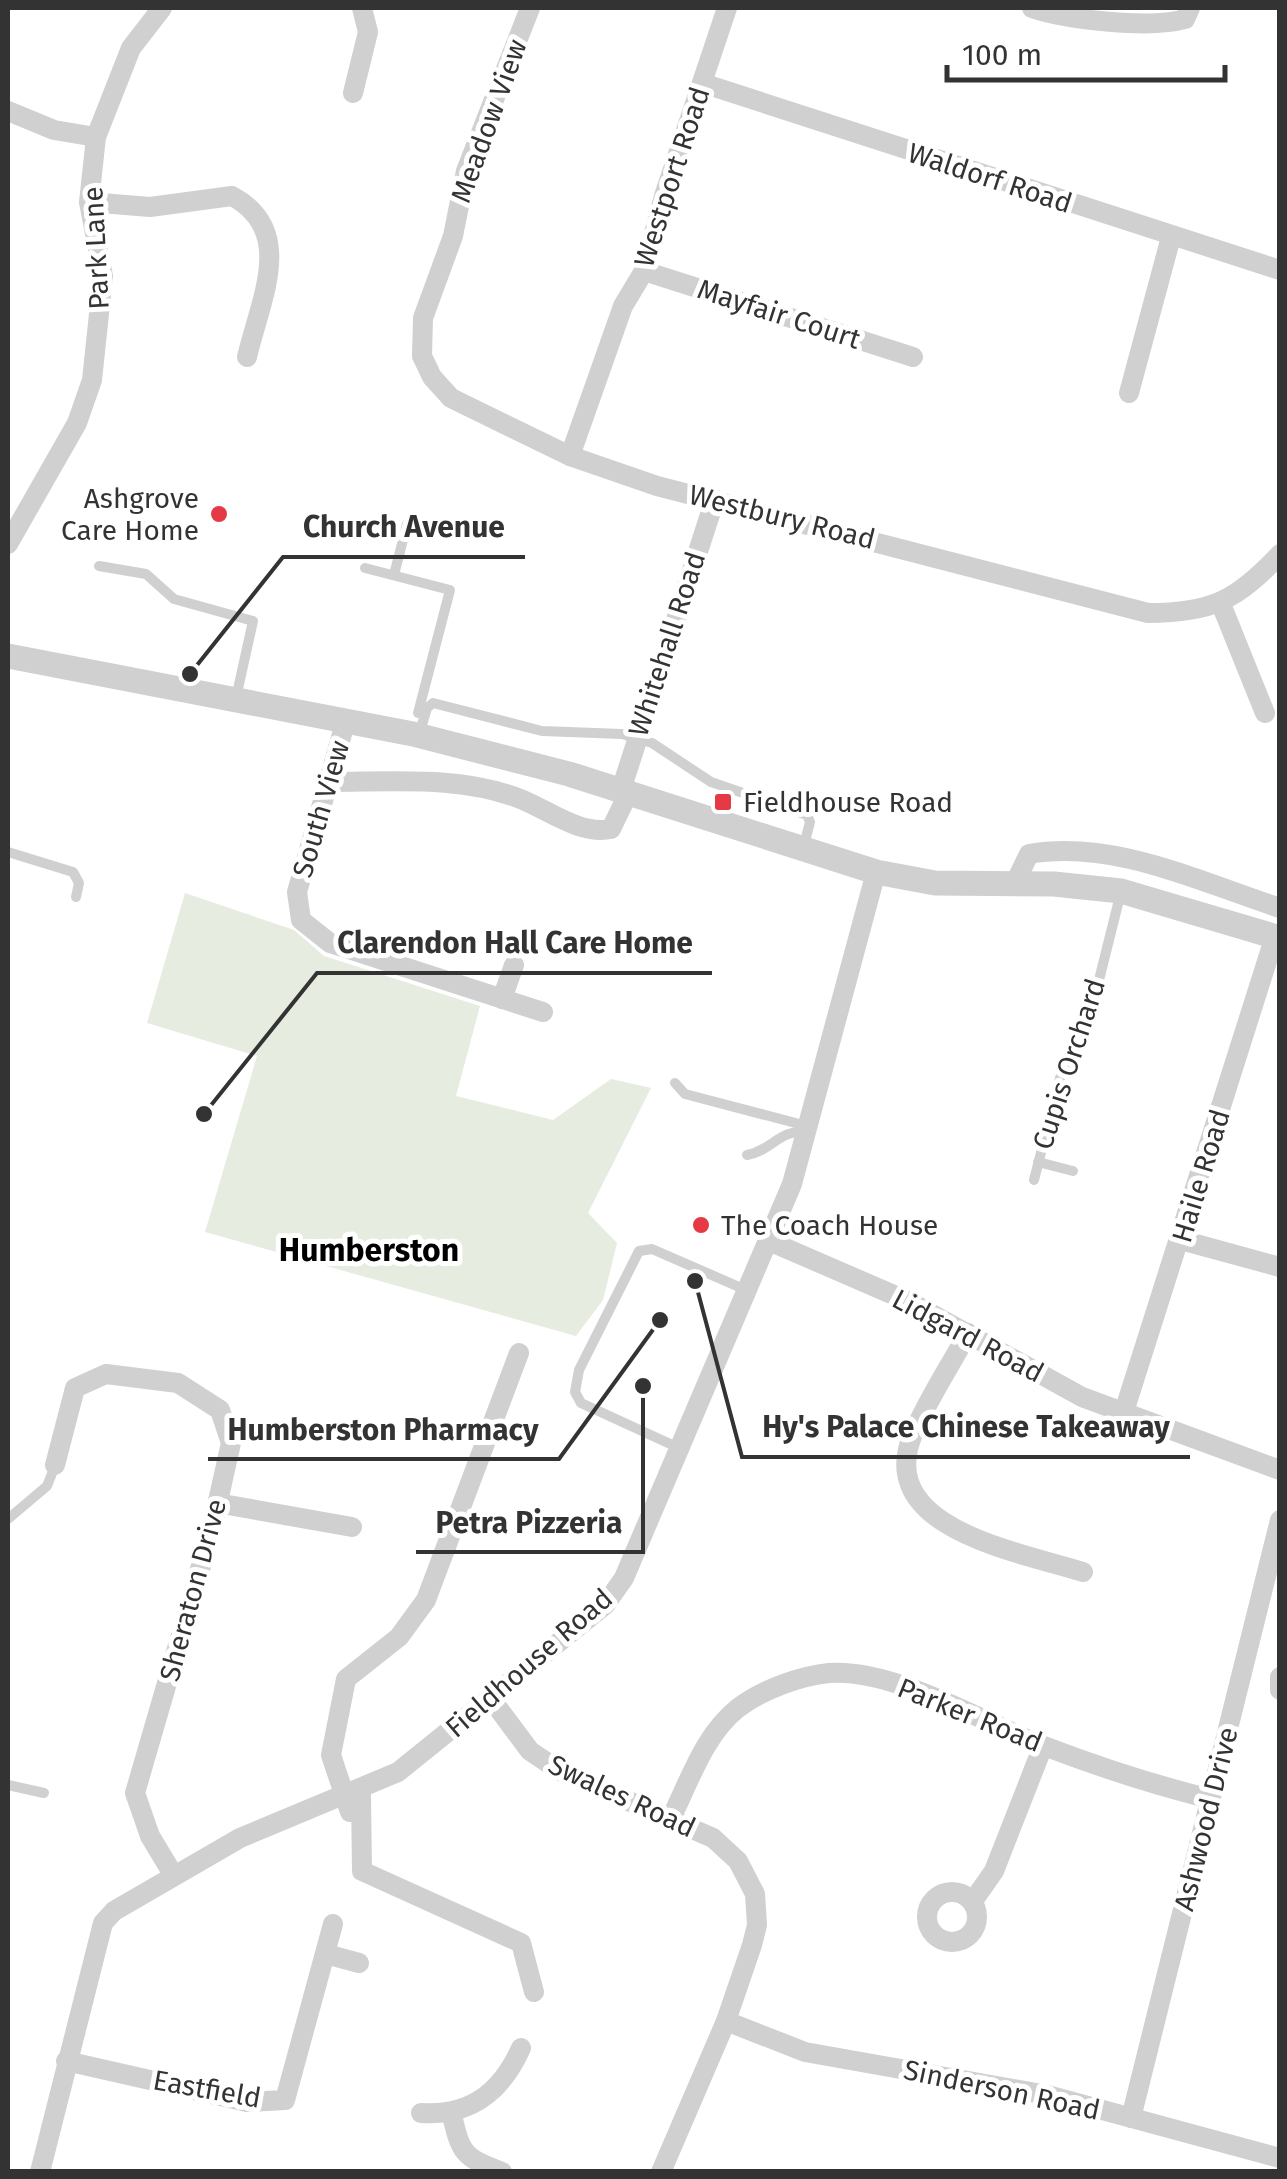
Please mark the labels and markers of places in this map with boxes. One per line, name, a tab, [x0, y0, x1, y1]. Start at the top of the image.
place label: Ashgrove Care Home	[61, 482, 199, 547]
callout: Church Avenue	[283, 497, 525, 557]
marker: Ashgrove Care Home	[208, 503, 230, 525]
place label: Fieldhouse Road	[743, 786, 953, 819]
marker: Fieldhouse Road	[712, 791, 734, 813]
callout: Clarendon Hall Care Home	[317, 913, 712, 973]
place label: The Coach House	[721, 1209, 938, 1242]
marker: The Coach House	[690, 1214, 712, 1236]
callout: Hy's Palace Chinese Takeaway	[742, 1397, 1190, 1457]
callout: Humberston Pharmacy	[208, 1399, 559, 1459]
callout: Petra Pizzeria	[416, 1492, 643, 1552]

